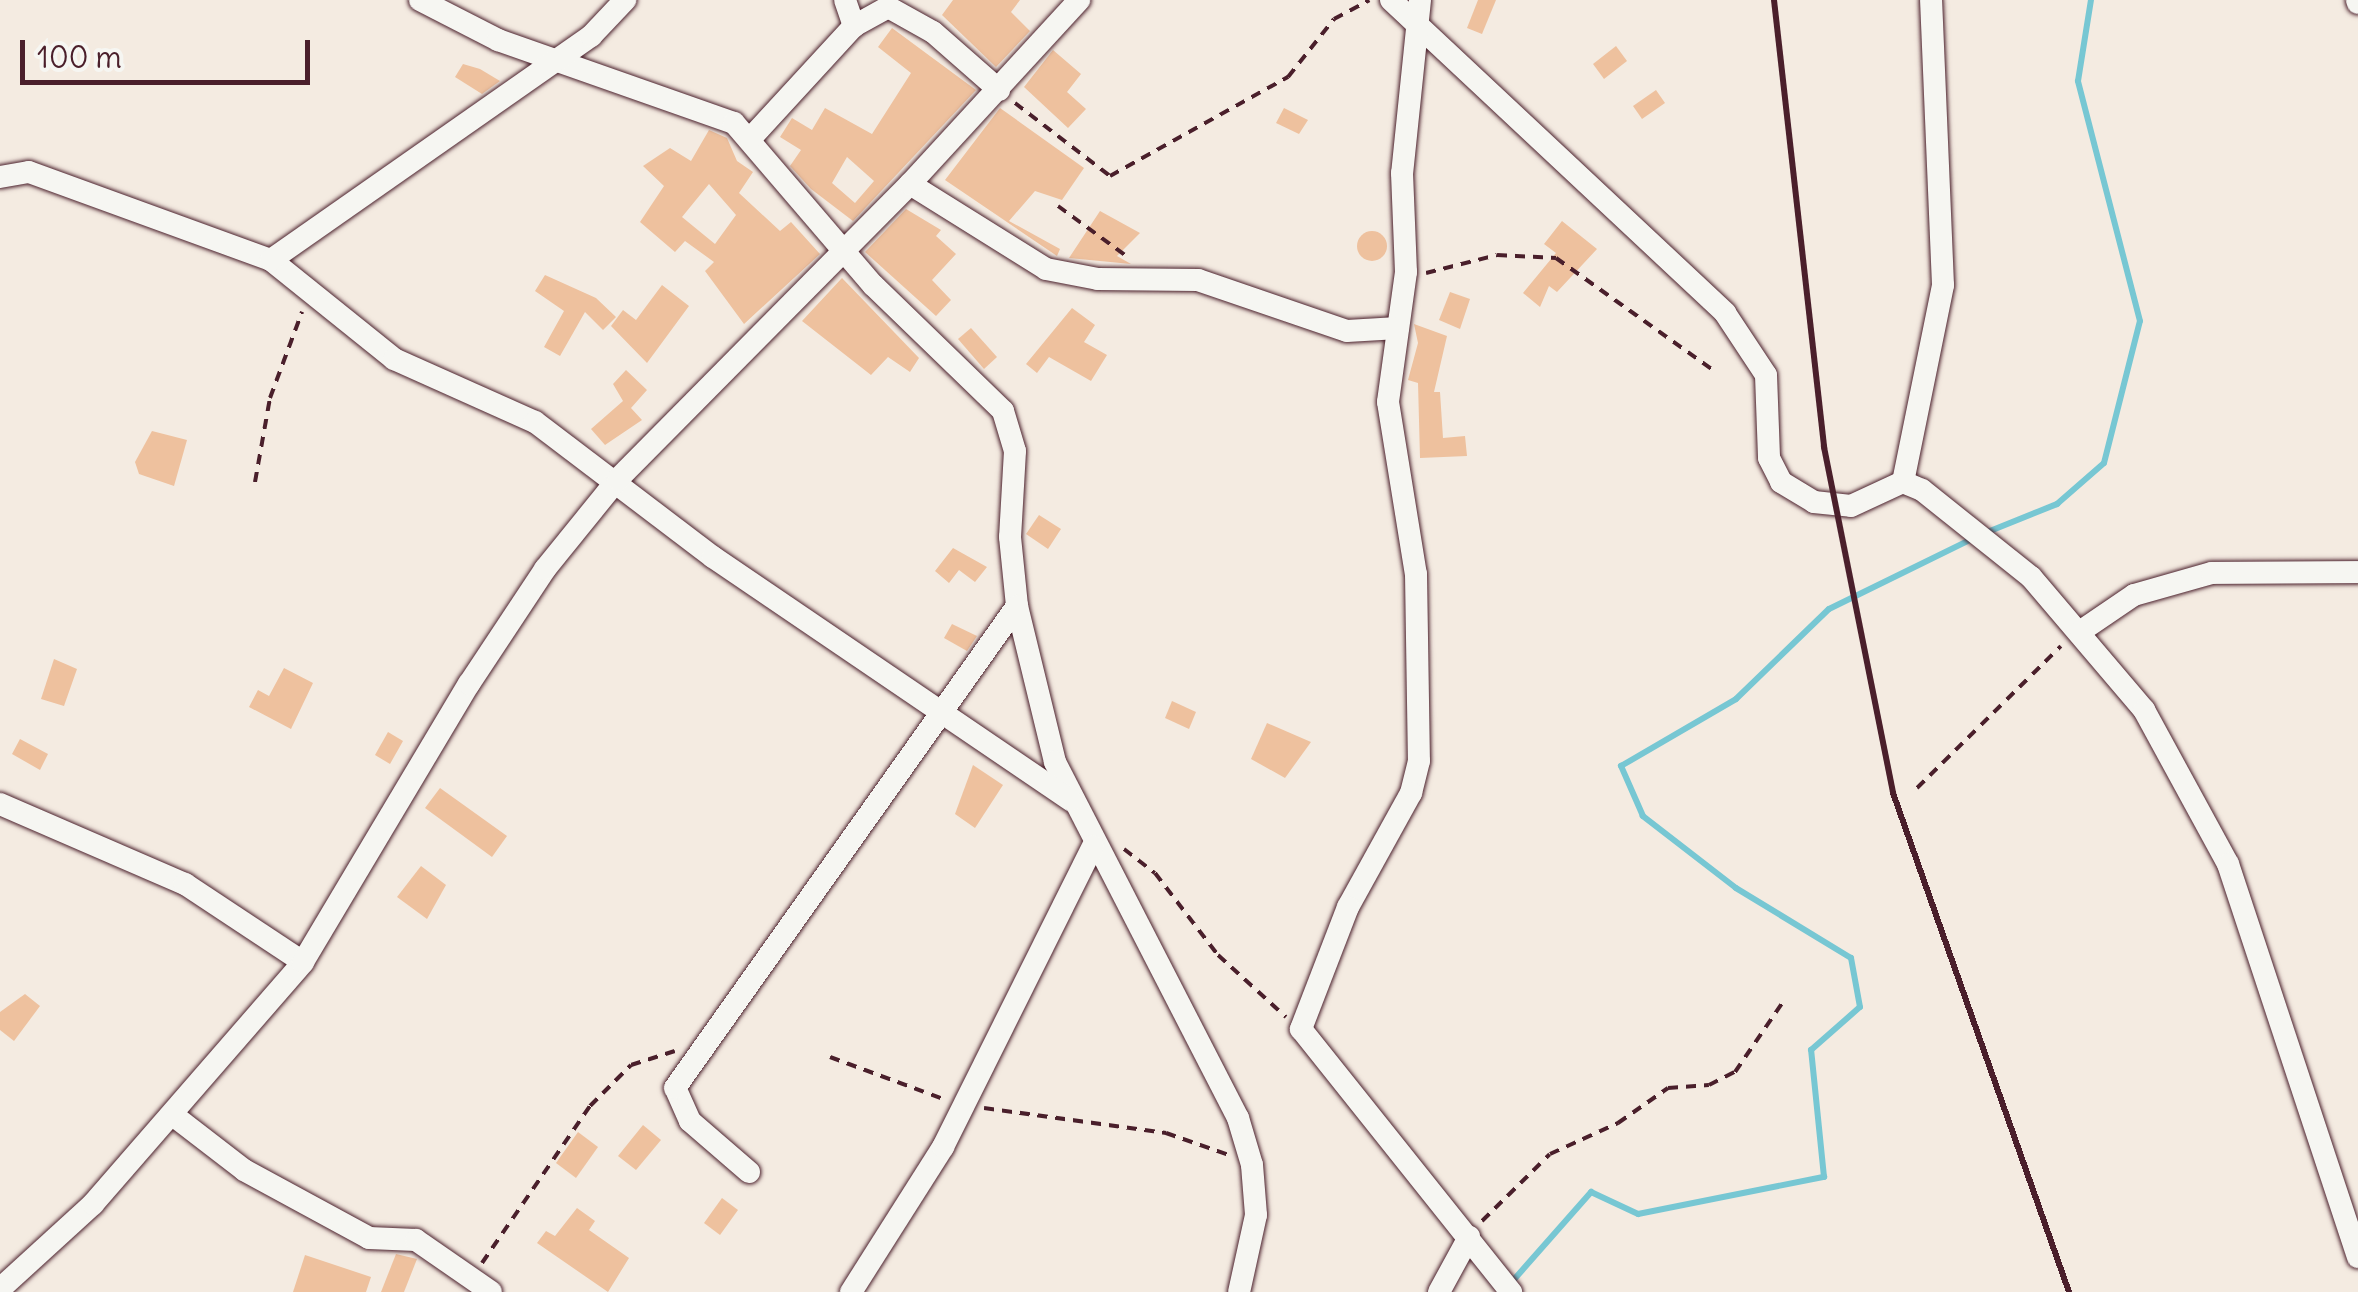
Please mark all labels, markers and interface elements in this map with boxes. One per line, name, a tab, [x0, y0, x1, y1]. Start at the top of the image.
scale bar	[25, 20, 315, 82]
text: 100 m	[37, 38, 122, 76]

